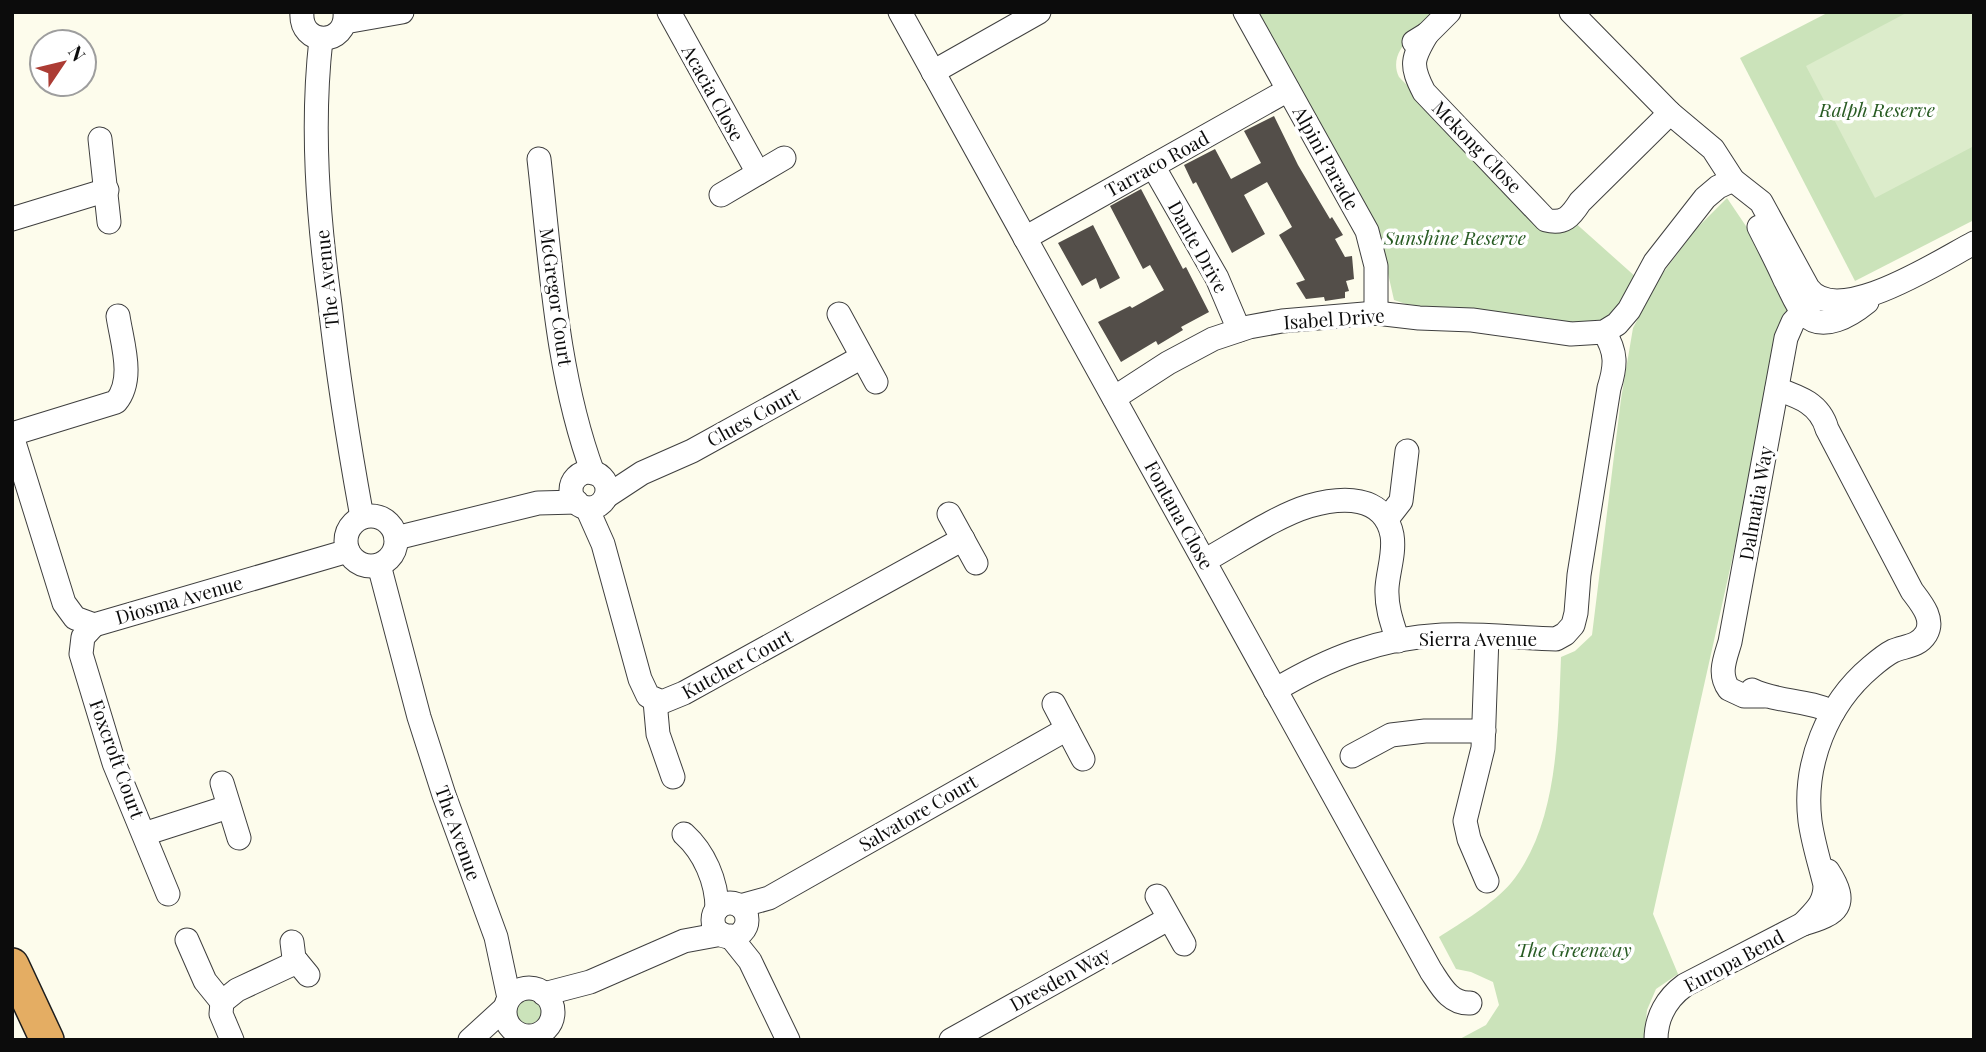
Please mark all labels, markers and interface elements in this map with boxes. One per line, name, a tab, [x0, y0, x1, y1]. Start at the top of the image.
north arrow	[28, 28, 98, 98]
street label: Acacia Close	[676, 39, 751, 145]
text: N	[63, 40, 92, 66]
street label: Mekong Close	[1427, 95, 1528, 198]
park label: Ralph Reserve	[1818, 96, 1935, 122]
street label: Alpini Parade	[1287, 100, 1366, 214]
street label: Tarraco Road	[1100, 124, 1213, 202]
street label: Dante Drive	[1163, 196, 1235, 297]
park label: Sunshine Reserve	[1383, 224, 1526, 250]
street label: McGregor Court	[534, 226, 580, 368]
street label: The Avenue	[308, 228, 344, 330]
street label: Isabel Drive	[1283, 302, 1385, 335]
street label: Clues Court	[702, 380, 804, 452]
street label: Dalmatia Way	[1732, 443, 1778, 562]
street label: Fontana Close	[1139, 456, 1220, 573]
street label: Diosma Avenue	[112, 568, 245, 630]
street label: Kutcher Court	[677, 622, 797, 704]
street label: Sierra Avenue	[1419, 625, 1537, 651]
street label: Foxcroft Court	[84, 696, 152, 822]
street label: Salvatore Court	[853, 767, 982, 857]
street label: The Avenue	[430, 782, 488, 884]
street label: Europa Bend	[1679, 923, 1788, 997]
park label: The Greenway	[1516, 936, 1632, 962]
street label: Dresden Way	[1005, 940, 1115, 1016]

